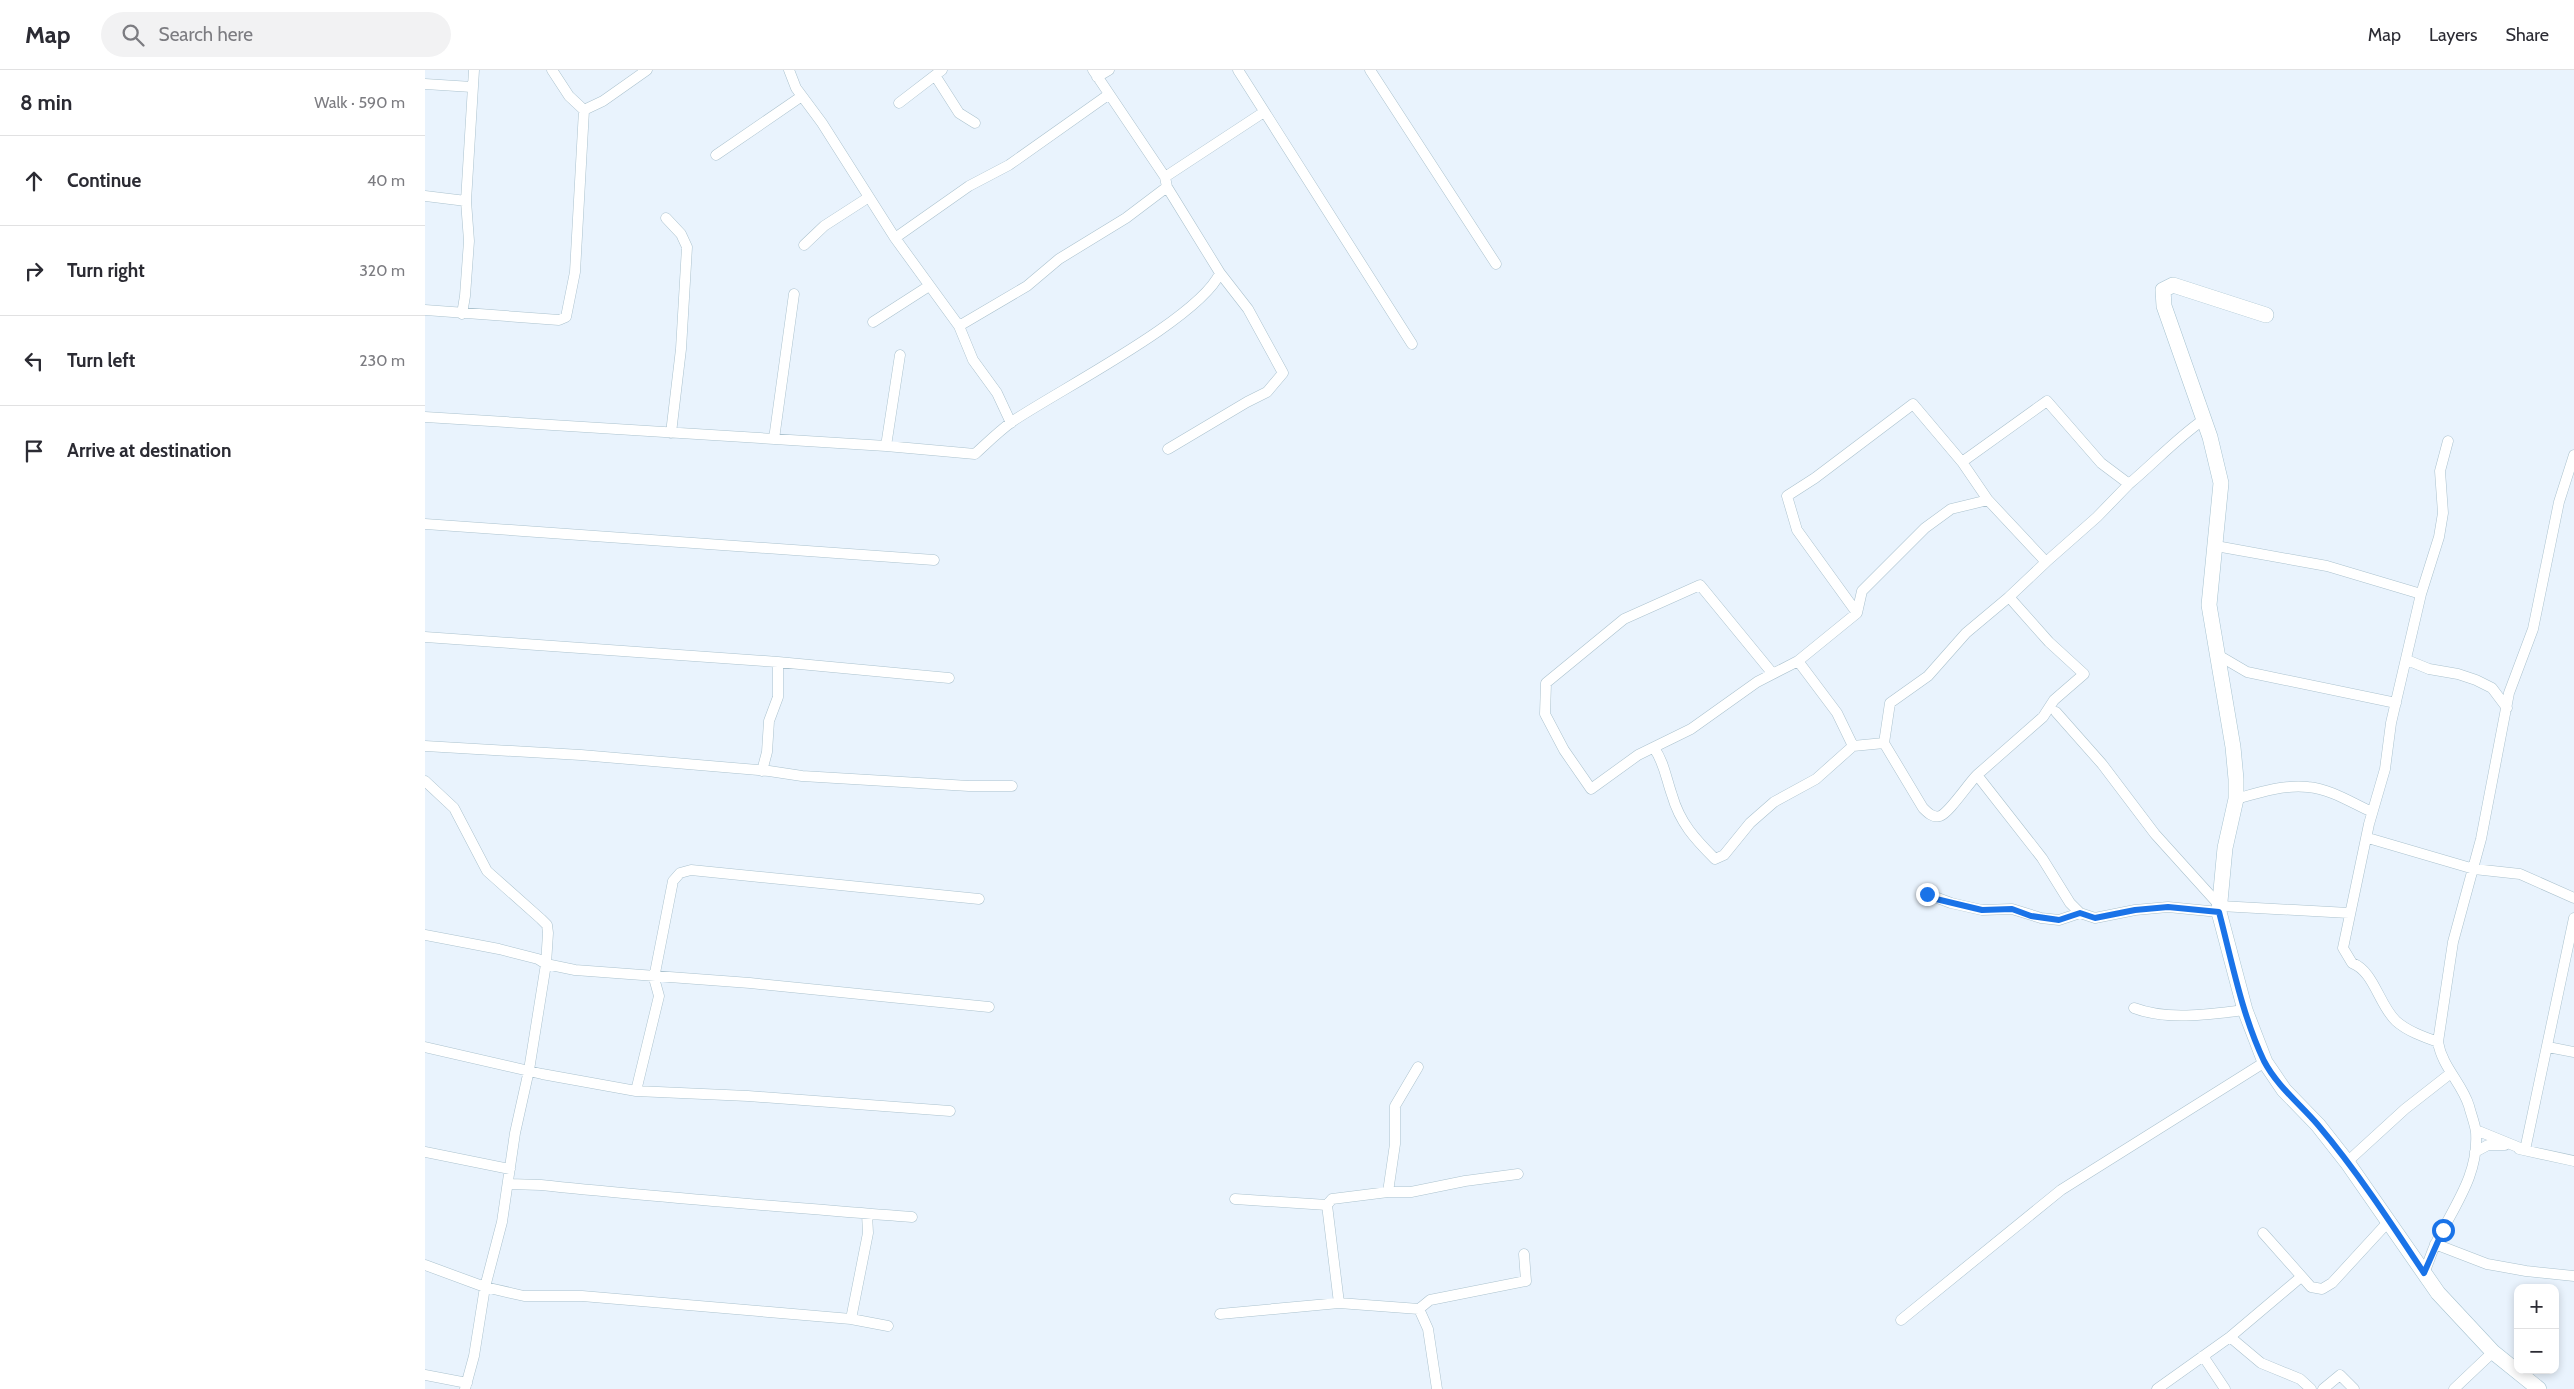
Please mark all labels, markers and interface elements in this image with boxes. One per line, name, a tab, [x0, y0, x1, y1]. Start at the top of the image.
search box	[101, 12, 451, 57]
text: Map	[25, 20, 71, 49]
icon: search	[119, 21, 147, 49]
text: Search here	[159, 23, 253, 46]
text: Map	[2368, 24, 2401, 46]
text: Layers	[2429, 24, 2478, 46]
text: Share	[2506, 24, 2549, 46]
text: 8 min	[20, 90, 72, 115]
text: Walk · 590 m	[314, 93, 405, 112]
icon: ahead	[20, 167, 48, 195]
text: Continue	[67, 169, 141, 192]
text: 40 m	[367, 171, 405, 190]
icon: right	[20, 257, 48, 285]
text: Turn right	[67, 259, 145, 282]
text: 320 m	[359, 261, 405, 280]
icon: left	[20, 347, 48, 375]
text: Turn left	[67, 349, 135, 372]
text: 230 m	[359, 351, 405, 370]
icon: arrive	[20, 437, 48, 465]
text: Arrive at destination	[67, 439, 231, 462]
route end	[1916, 883, 1939, 906]
route start	[2432, 1219, 2455, 1242]
map controls	[2514, 1284, 2559, 1374]
button: +	[2514, 1284, 2559, 1329]
button: −	[2514, 1329, 2559, 1374]

